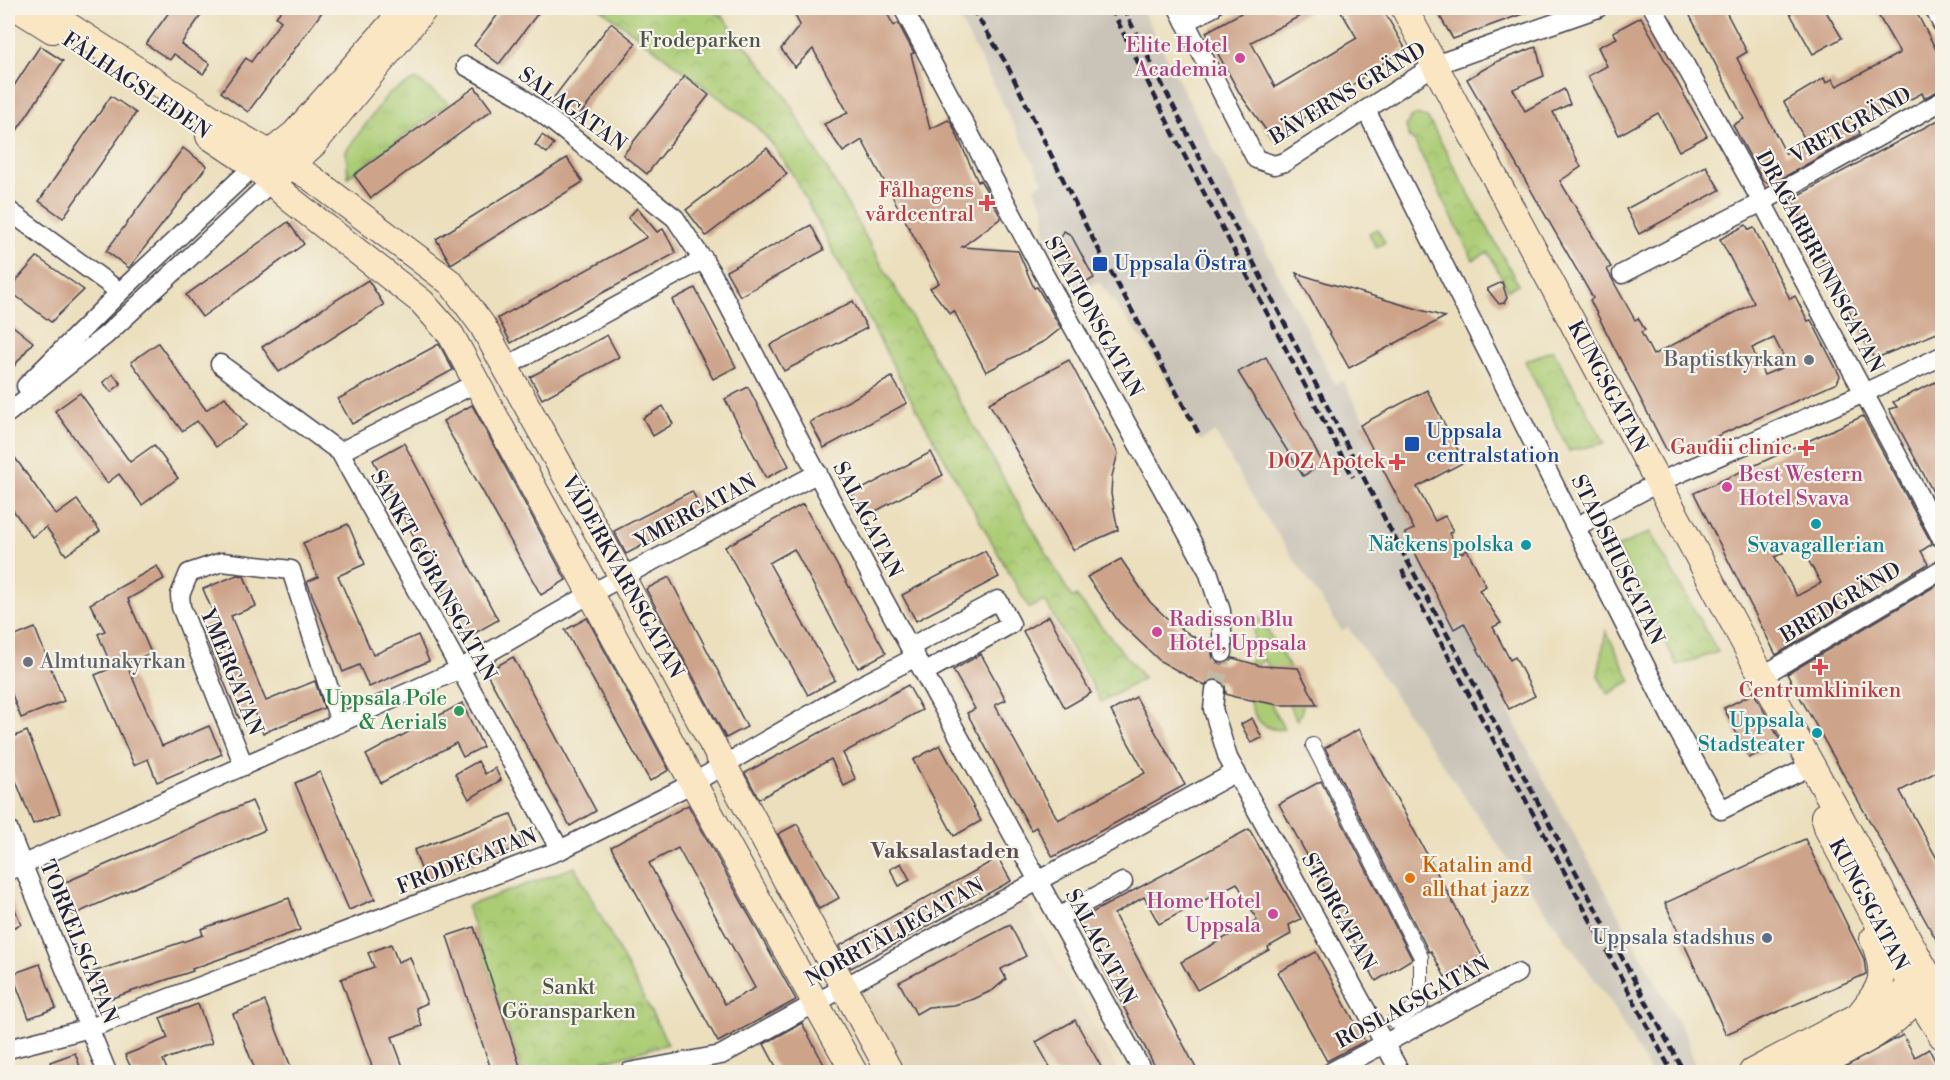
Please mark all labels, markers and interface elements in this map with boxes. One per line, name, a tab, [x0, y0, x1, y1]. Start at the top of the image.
street label: FÅLHAGSLEDEN	[57, 25, 216, 145]
park label: Frodeparken	[639, 28, 762, 54]
place label: Elite Hotel Academia	[1126, 33, 1228, 83]
street label: BÄVERNS GRÄND	[1263, 35, 1431, 152]
marker: Elite Hotel Academia	[1233, 51, 1247, 65]
street label: SALAGATAN	[513, 62, 631, 158]
street label: VRETGRÄND	[1784, 80, 1916, 170]
street label: DRAGARBRUNNSGATAN	[1749, 147, 1889, 378]
place label: Fålhagens vårdcentral	[864, 178, 974, 228]
marker: Fålhagens vårdcentral	[978, 194, 996, 212]
street label: STATIONSGATAN	[1038, 232, 1148, 402]
place label: Uppsala Östra	[1114, 249, 1248, 277]
marker: Uppsala Östra	[1091, 255, 1109, 273]
street label: KUNGSGATAN	[1561, 317, 1653, 458]
place label: Baptistkyrkan	[1663, 347, 1797, 373]
marker: Baptistkyrkan	[1802, 353, 1816, 367]
place label: Uppsala centralstation	[1426, 419, 1560, 469]
marker: Uppsala centralstation	[1403, 435, 1421, 453]
place label: Gaudii clinic	[1670, 435, 1792, 461]
marker: Gaudii clinic	[1797, 439, 1815, 457]
place label: DOZ Apotek	[1268, 449, 1386, 475]
marker: DOZ Apotek	[1390, 455, 1404, 469]
street label: SALAGATAN	[827, 458, 908, 583]
place label: Best Western Hotel Svava	[1738, 462, 1863, 512]
street label: SANKT GÖRANSGATAN	[364, 465, 504, 686]
street label: VÄDERKVARNSGATAN	[555, 469, 691, 683]
street label: YMERGATAN	[630, 469, 762, 555]
street label: STADSHUSGATAN	[1565, 471, 1670, 650]
marker: Best Western Hotel Svava	[1720, 480, 1734, 494]
marker: Svavagallerian	[1809, 517, 1823, 531]
place label: Näckens polska	[1368, 532, 1514, 558]
place label: Svavagallerian	[1747, 533, 1885, 559]
marker: Näckens polska	[1519, 538, 1533, 552]
street label: BREDGRÄND	[1774, 555, 1906, 650]
street label: YMERGATAN	[193, 604, 268, 739]
place label: Radisson Blu Hotel, Uppsala	[1169, 607, 1307, 657]
marker: Radisson Blu Hotel, Uppsala	[1150, 625, 1164, 639]
place label: Almtunakyrkan	[39, 649, 187, 675]
marker: Almtunakyrkan	[21, 655, 35, 669]
marker: Centrumkliniken	[1811, 658, 1829, 676]
place label: Centrumkliniken	[1739, 678, 1902, 704]
place label: Uppsala Pole & Aerials	[325, 686, 447, 736]
marker: Uppsala Pole & Aerials	[452, 704, 466, 718]
place label: Uppsala Stadsteater	[1698, 708, 1805, 758]
marker: Uppsala Stadsteater	[1810, 726, 1824, 740]
street label: FRODEGATAN	[393, 823, 541, 901]
street label: KUNGSGATAN	[1822, 835, 1914, 976]
district label: Vaksalastaden	[870, 838, 1020, 865]
street label: STORGATAN	[1295, 849, 1381, 976]
place label: Katalin and all that jazz	[1422, 853, 1532, 903]
street label: TORKELSGATAN	[33, 856, 123, 1028]
street label: NORRTÄLJEGATAN	[800, 871, 989, 993]
marker: Katalin and all that jazz	[1403, 871, 1417, 885]
street label: SALAGATAN	[1059, 885, 1141, 1009]
place label: Home Hotel Uppsala	[1147, 889, 1261, 939]
marker: Home Hotel Uppsala	[1266, 907, 1280, 921]
place label: Uppsala stadshus	[1592, 925, 1755, 951]
marker: Uppsala stadshus	[1760, 931, 1774, 945]
street label: ROSLAGSGATAN	[1331, 951, 1495, 1055]
park label: Sankt Göransparken	[502, 975, 637, 1025]

